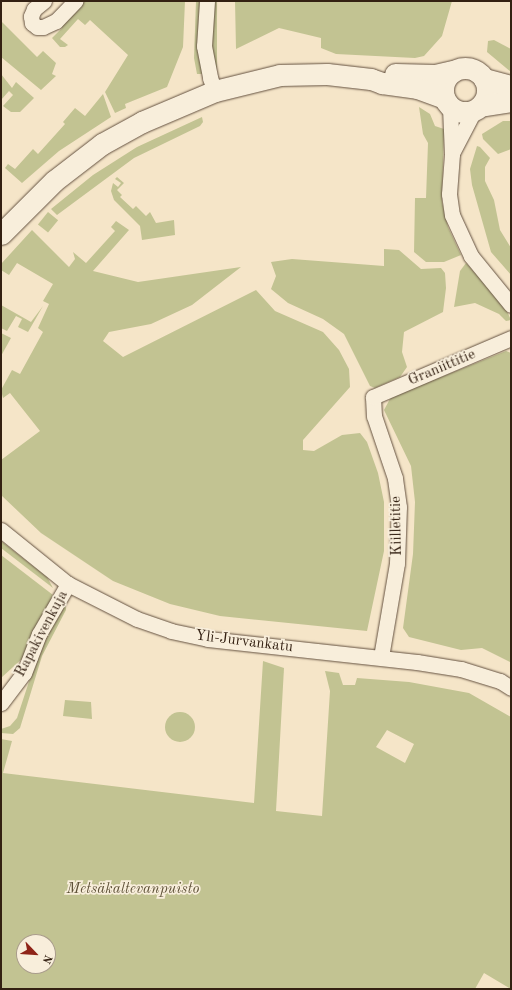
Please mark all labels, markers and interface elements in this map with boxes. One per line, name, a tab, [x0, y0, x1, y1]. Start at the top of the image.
street label: Graniittitie	[406, 346, 478, 390]
street label: Kiilletitie	[387, 496, 407, 556]
street label: Rapakivenkuja	[12, 588, 72, 680]
street label: Yli-Jurvankatu	[194, 627, 294, 657]
park label: Metsäkaltevanpuisto	[67, 881, 199, 899]
north arrow	[16, 934, 56, 974]
text: N	[40, 953, 53, 965]

